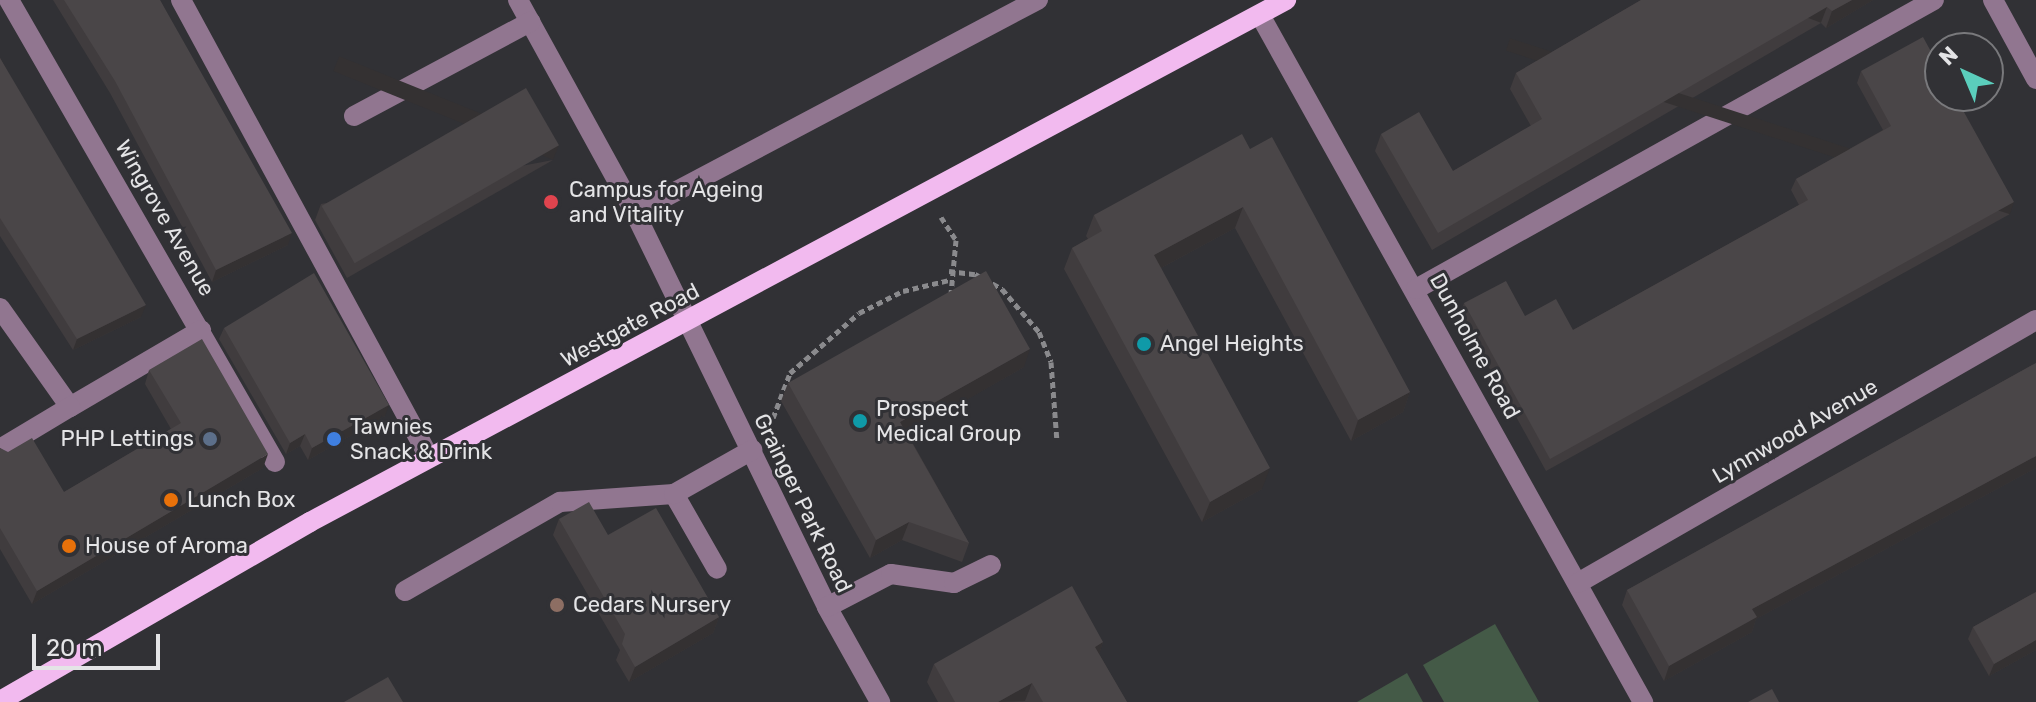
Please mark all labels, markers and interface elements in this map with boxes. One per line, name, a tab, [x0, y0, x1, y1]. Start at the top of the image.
north arrow	[1924, 32, 2004, 112]
text: N	[1933, 41, 1963, 71]
street label: Wingrove Avenue	[109, 135, 221, 301]
place label: Campus for Ageing and Vitality	[569, 176, 765, 228]
marker: Campus for Ageing and Vitality	[540, 191, 562, 213]
street label: Dunholme Road	[1424, 269, 1526, 423]
street label: Westgate Road	[556, 277, 704, 373]
place label: Angel Heights	[1160, 331, 1304, 357]
marker: Angel Heights	[1135, 335, 1153, 353]
street label: Lynnwood Avenue	[1707, 373, 1883, 489]
place label: Prospect Medical Group	[876, 395, 1021, 446]
street label: Grainger Park Road	[748, 409, 858, 597]
marker: Prospect Medical Group	[851, 412, 869, 430]
place label: Tawnies Snack & Drink	[350, 413, 492, 464]
place label: PHP Lettings	[60, 426, 194, 452]
marker: PHP Lettings	[201, 430, 219, 448]
marker: Tawnies Snack & Drink	[325, 430, 343, 448]
place label: Lunch Box	[187, 487, 295, 513]
marker: Lunch Box	[162, 491, 180, 509]
place label: House of Aroma	[85, 533, 249, 559]
marker: House of Aroma	[60, 537, 78, 555]
place label: Cedars Nursery	[573, 592, 731, 618]
marker: Cedars Nursery	[548, 596, 566, 614]
scale bar	[36, 618, 164, 668]
text: 20 m	[46, 634, 103, 662]

